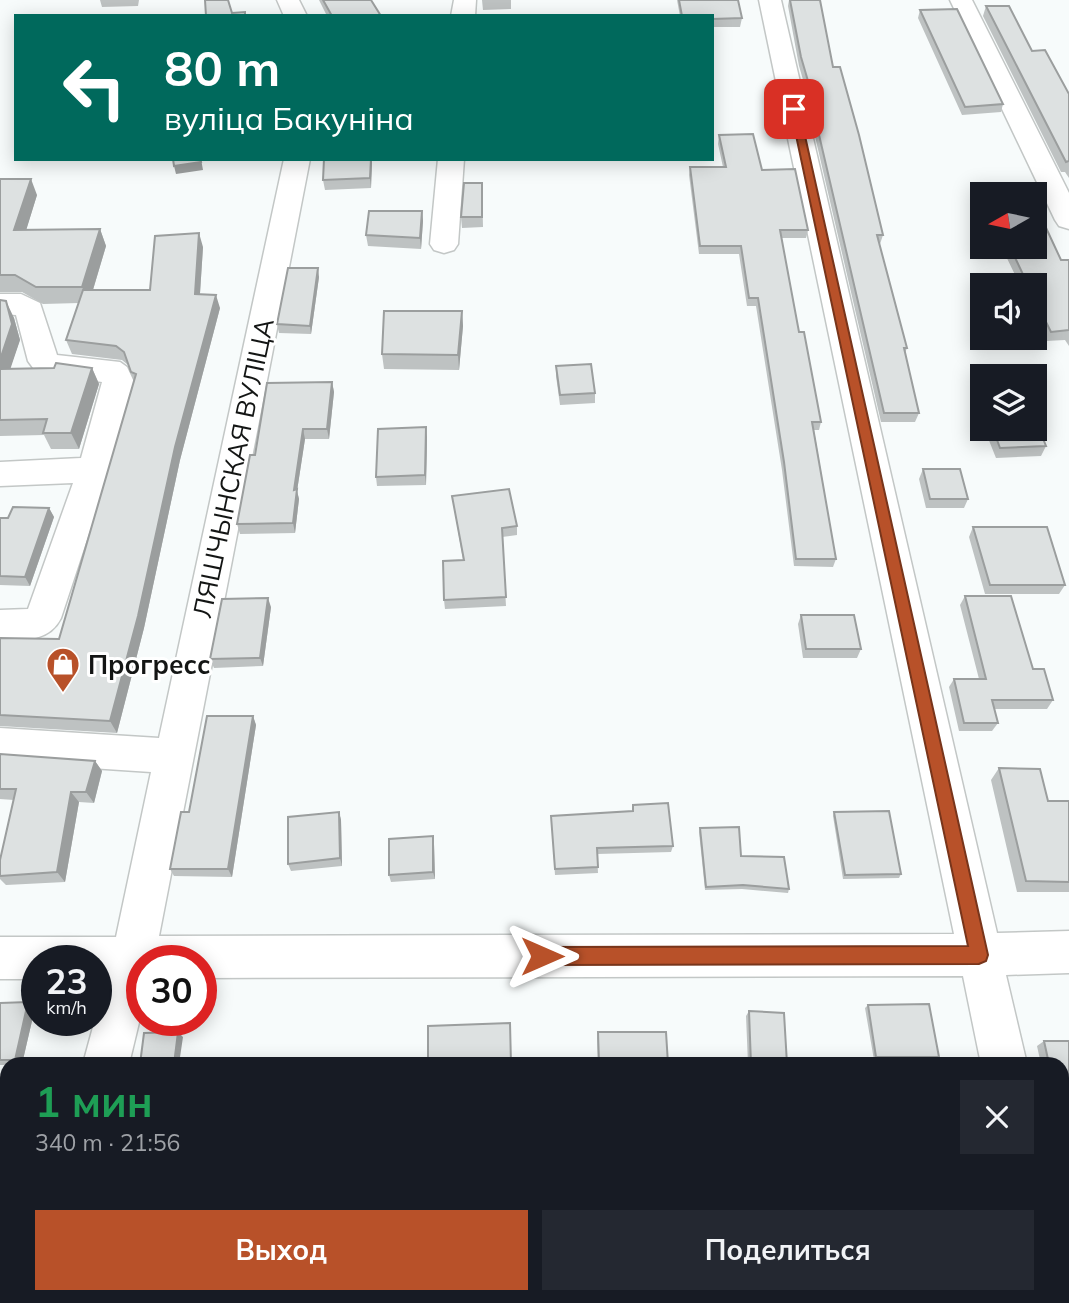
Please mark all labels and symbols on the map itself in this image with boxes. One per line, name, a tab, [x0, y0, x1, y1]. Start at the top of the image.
pin	[764, 79, 824, 139]
north arrow	[970, 182, 1046, 259]
street label: ЛЯШЧЫНСКАЯ ВУЛІЦА	[185, 315, 281, 621]
shop icon: Прогресс	[44, 645, 82, 694]
place label: Прогресс	[88, 648, 211, 681]
position arrow	[505, 919, 579, 993]
speed limit sign: 30	[126, 945, 217, 1036]

